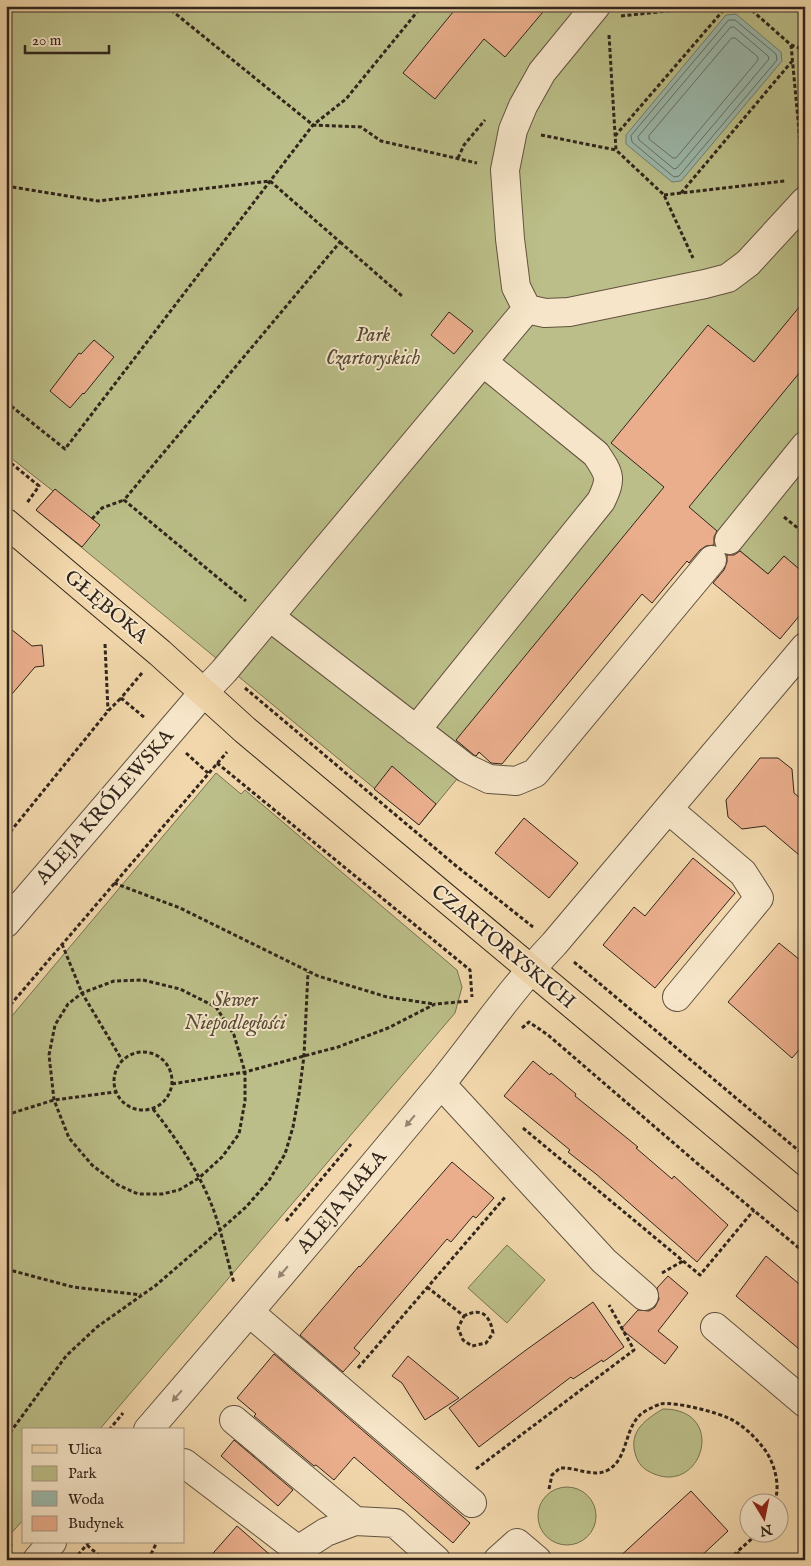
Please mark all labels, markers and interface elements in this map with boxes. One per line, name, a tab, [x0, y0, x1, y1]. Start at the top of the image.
scale bar	[25, 22, 109, 54]
text: 20 m	[32, 31, 62, 50]
park label: Park Czartoryskich	[326, 323, 421, 371]
street label: GŁĘBOKA	[59, 565, 153, 650]
street label: ALEJA KRÓLEWSKA	[30, 724, 180, 891]
street label: CZARTORYSKICH	[426, 879, 580, 1015]
park label: Skwer Niepodległości	[184, 988, 287, 1037]
one-way arrow	[404, 1114, 415, 1127]
street label: ALEJA MAŁA	[291, 1145, 393, 1259]
one-way arrow	[277, 1266, 288, 1279]
one-way arrow	[172, 1389, 183, 1402]
legend	[22, 1428, 185, 1544]
text: Ulica	[68, 1440, 102, 1459]
text: Park	[68, 1464, 98, 1483]
text: Woda	[68, 1490, 105, 1509]
north arrow	[738, 1494, 788, 1544]
text: Budynek	[68, 1514, 125, 1533]
text: N	[759, 1520, 775, 1540]

